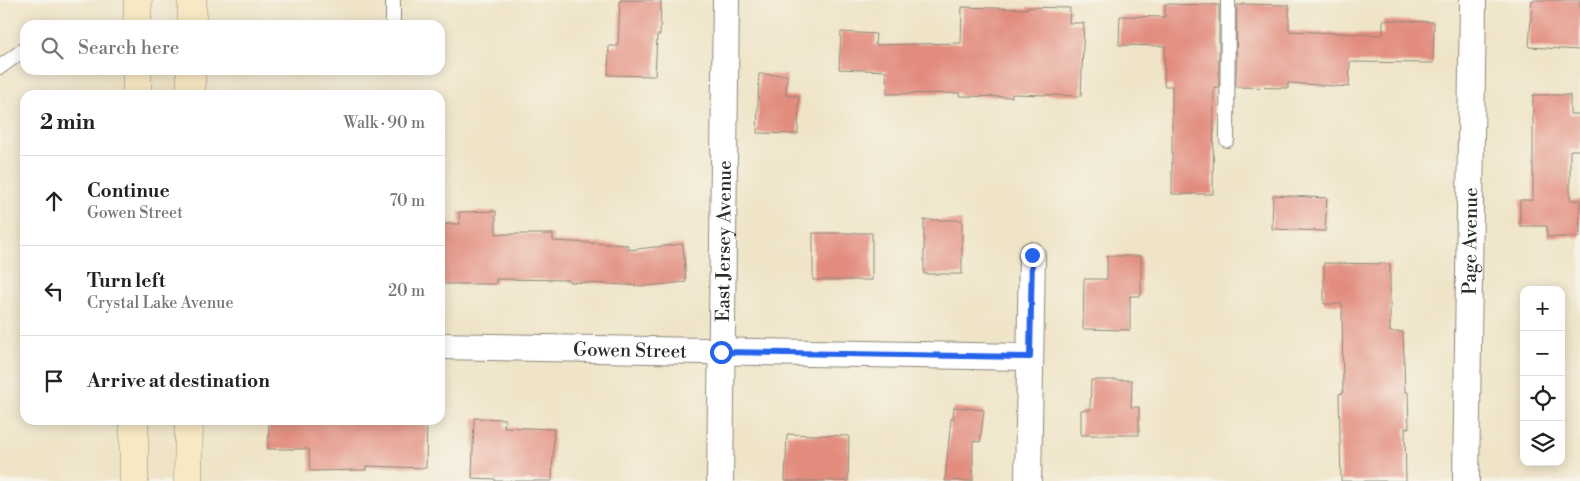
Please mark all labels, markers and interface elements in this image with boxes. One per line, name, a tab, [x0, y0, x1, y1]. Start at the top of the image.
search box	[20, 20, 445, 75]
icon: search	[38, 34, 66, 62]
text: Search here	[78, 36, 179, 60]
text: 2 min	[40, 110, 95, 136]
text: Walk · 90 m	[343, 113, 425, 133]
street label: East Jersey Avenue	[711, 160, 737, 322]
text: Continue	[87, 179, 170, 203]
icon: ahead	[40, 187, 68, 215]
street label: Page Avenue	[1458, 187, 1483, 295]
text: 70 m	[389, 191, 425, 211]
text: Gowen Street	[87, 203, 183, 223]
route end	[1021, 244, 1044, 267]
text: Turn left	[87, 269, 166, 293]
icon: left	[40, 277, 68, 305]
text: 20 m	[388, 281, 425, 301]
map controls	[1520, 286, 1565, 466]
button: +	[1520, 286, 1565, 331]
text: Crystal Lake Avenue	[87, 293, 233, 313]
button: −	[1520, 331, 1565, 376]
street label: Gowen Street	[573, 337, 687, 364]
route start	[710, 341, 733, 364]
icon: arrive	[40, 367, 68, 395]
text: Arrive at destination	[87, 369, 270, 393]
button: locate	[1520, 376, 1565, 421]
button: layers	[1520, 421, 1565, 466]

